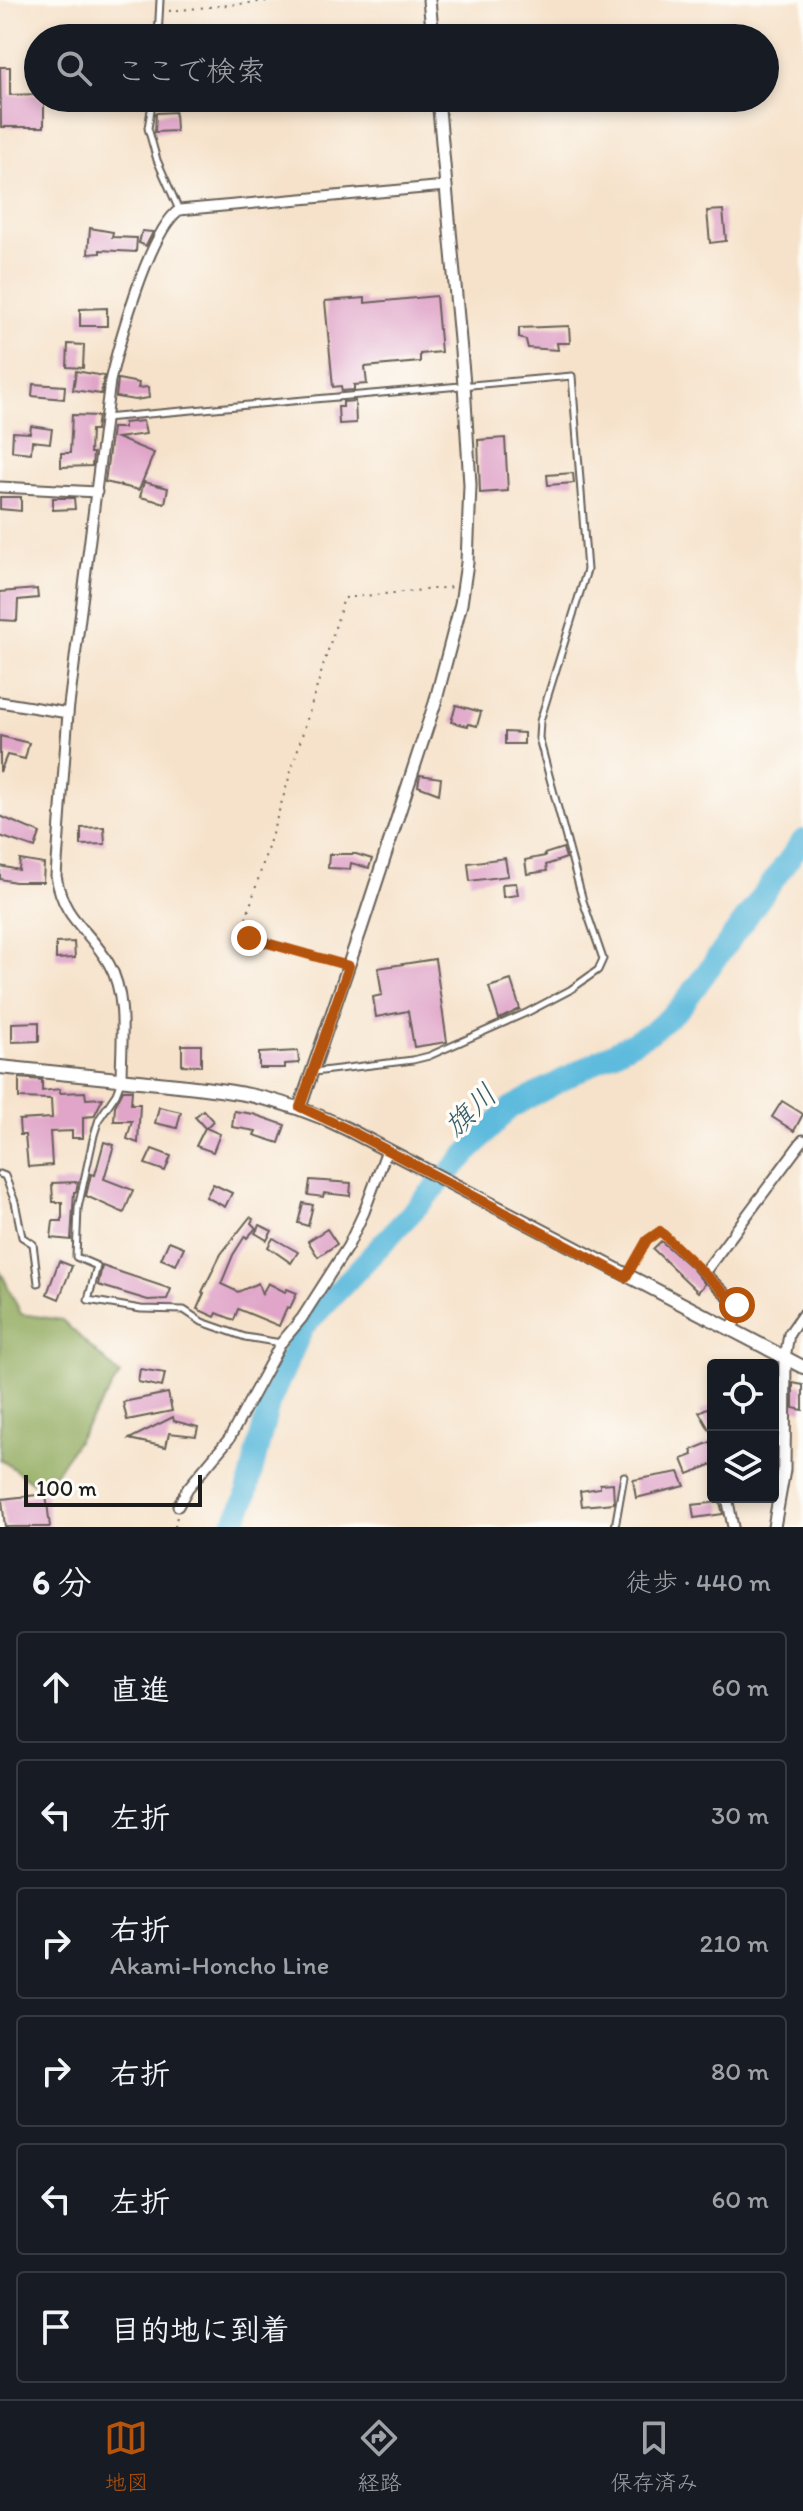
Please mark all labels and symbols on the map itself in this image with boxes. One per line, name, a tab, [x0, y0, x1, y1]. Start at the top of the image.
route end	[231, 920, 267, 956]
water label: 旗川	[436, 1076, 504, 1144]
route start	[719, 1287, 755, 1323]
scale bar	[24, 1471, 202, 1507]

